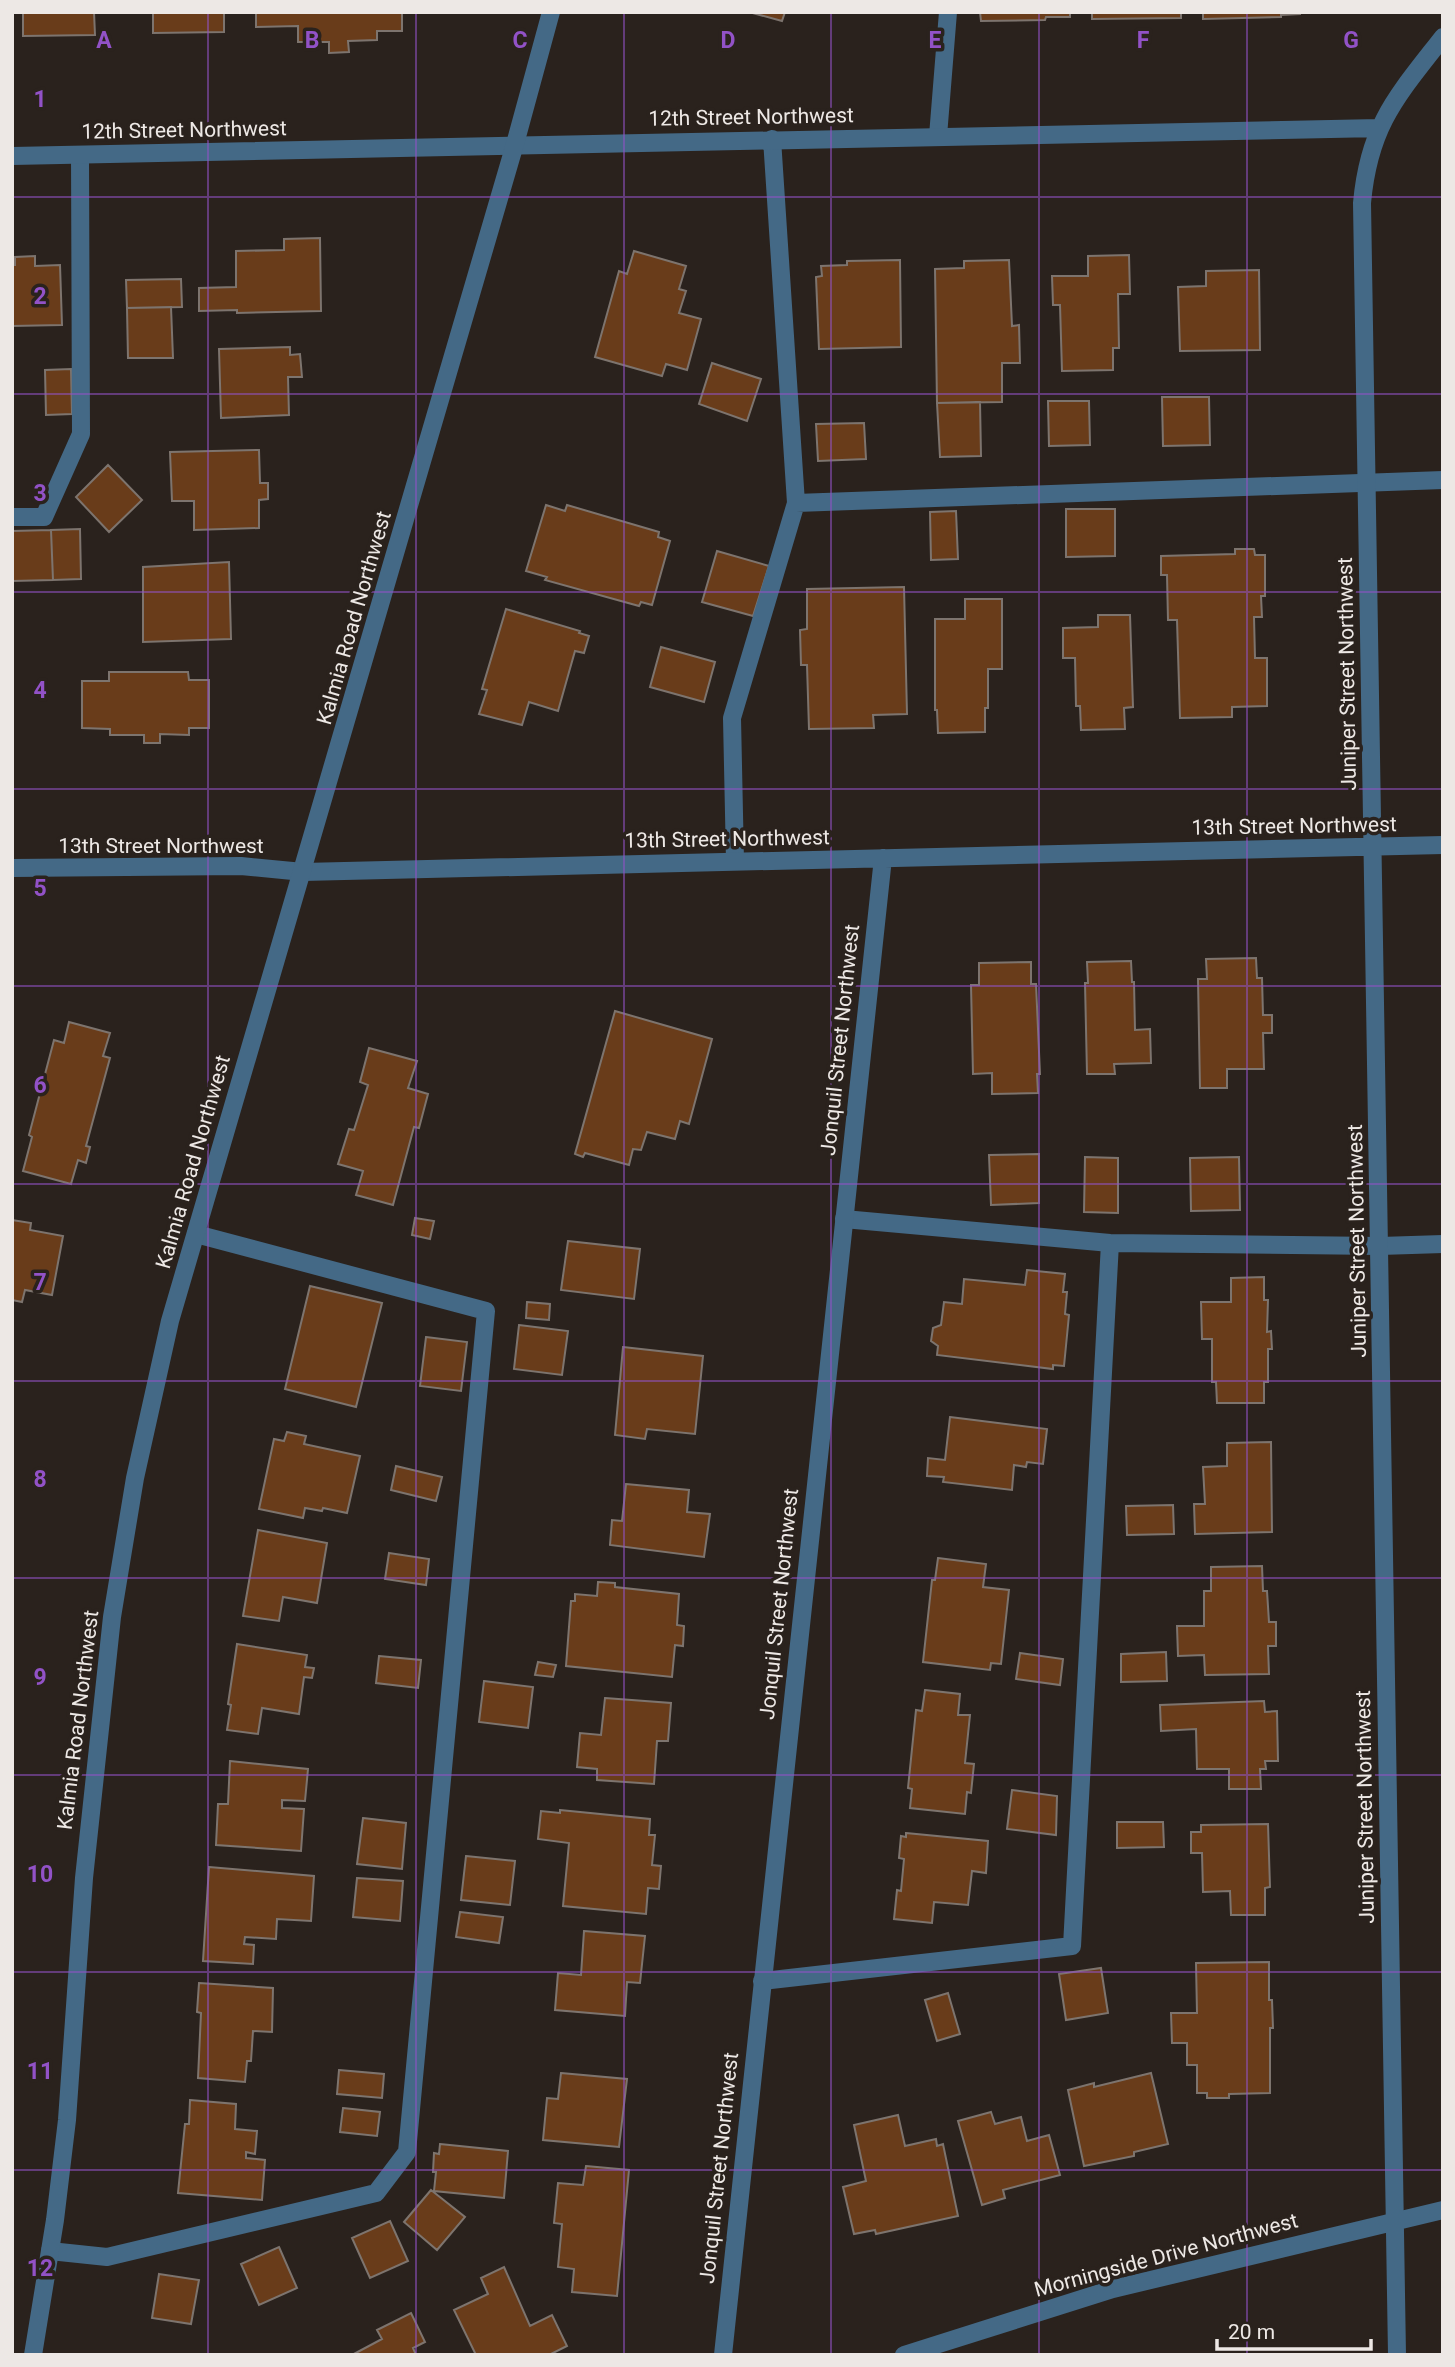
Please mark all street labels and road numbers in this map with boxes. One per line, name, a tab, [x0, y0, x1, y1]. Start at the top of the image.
street label: 12th Street Northwest	[648, 103, 854, 131]
street label: 12th Street Northwest	[81, 116, 287, 144]
street label: Kalmia Road Northwest	[312, 508, 396, 727]
street label: Juniper Street Northwest	[1333, 557, 1361, 791]
street label: 13th Street Northwest	[1191, 812, 1397, 840]
street label: 13th Street Northwest	[624, 825, 830, 853]
street label: 13th Street Northwest	[58, 834, 264, 858]
street label: Jonquil Street Northwest	[816, 923, 864, 1157]
street label: Kalmia Road Northwest	[151, 1052, 235, 1271]
street label: Juniper Street Northwest	[1343, 1124, 1371, 1358]
street label: Jonquil Street Northwest	[755, 1487, 803, 1721]
street label: Kalmia Road Northwest	[53, 1609, 103, 1831]
street label: Juniper Street Northwest	[1351, 1690, 1379, 1924]
street label: Jonquil Street Northwest	[695, 2051, 743, 2285]
street label: Morningside Drive Northwest	[1032, 2208, 1300, 2302]

